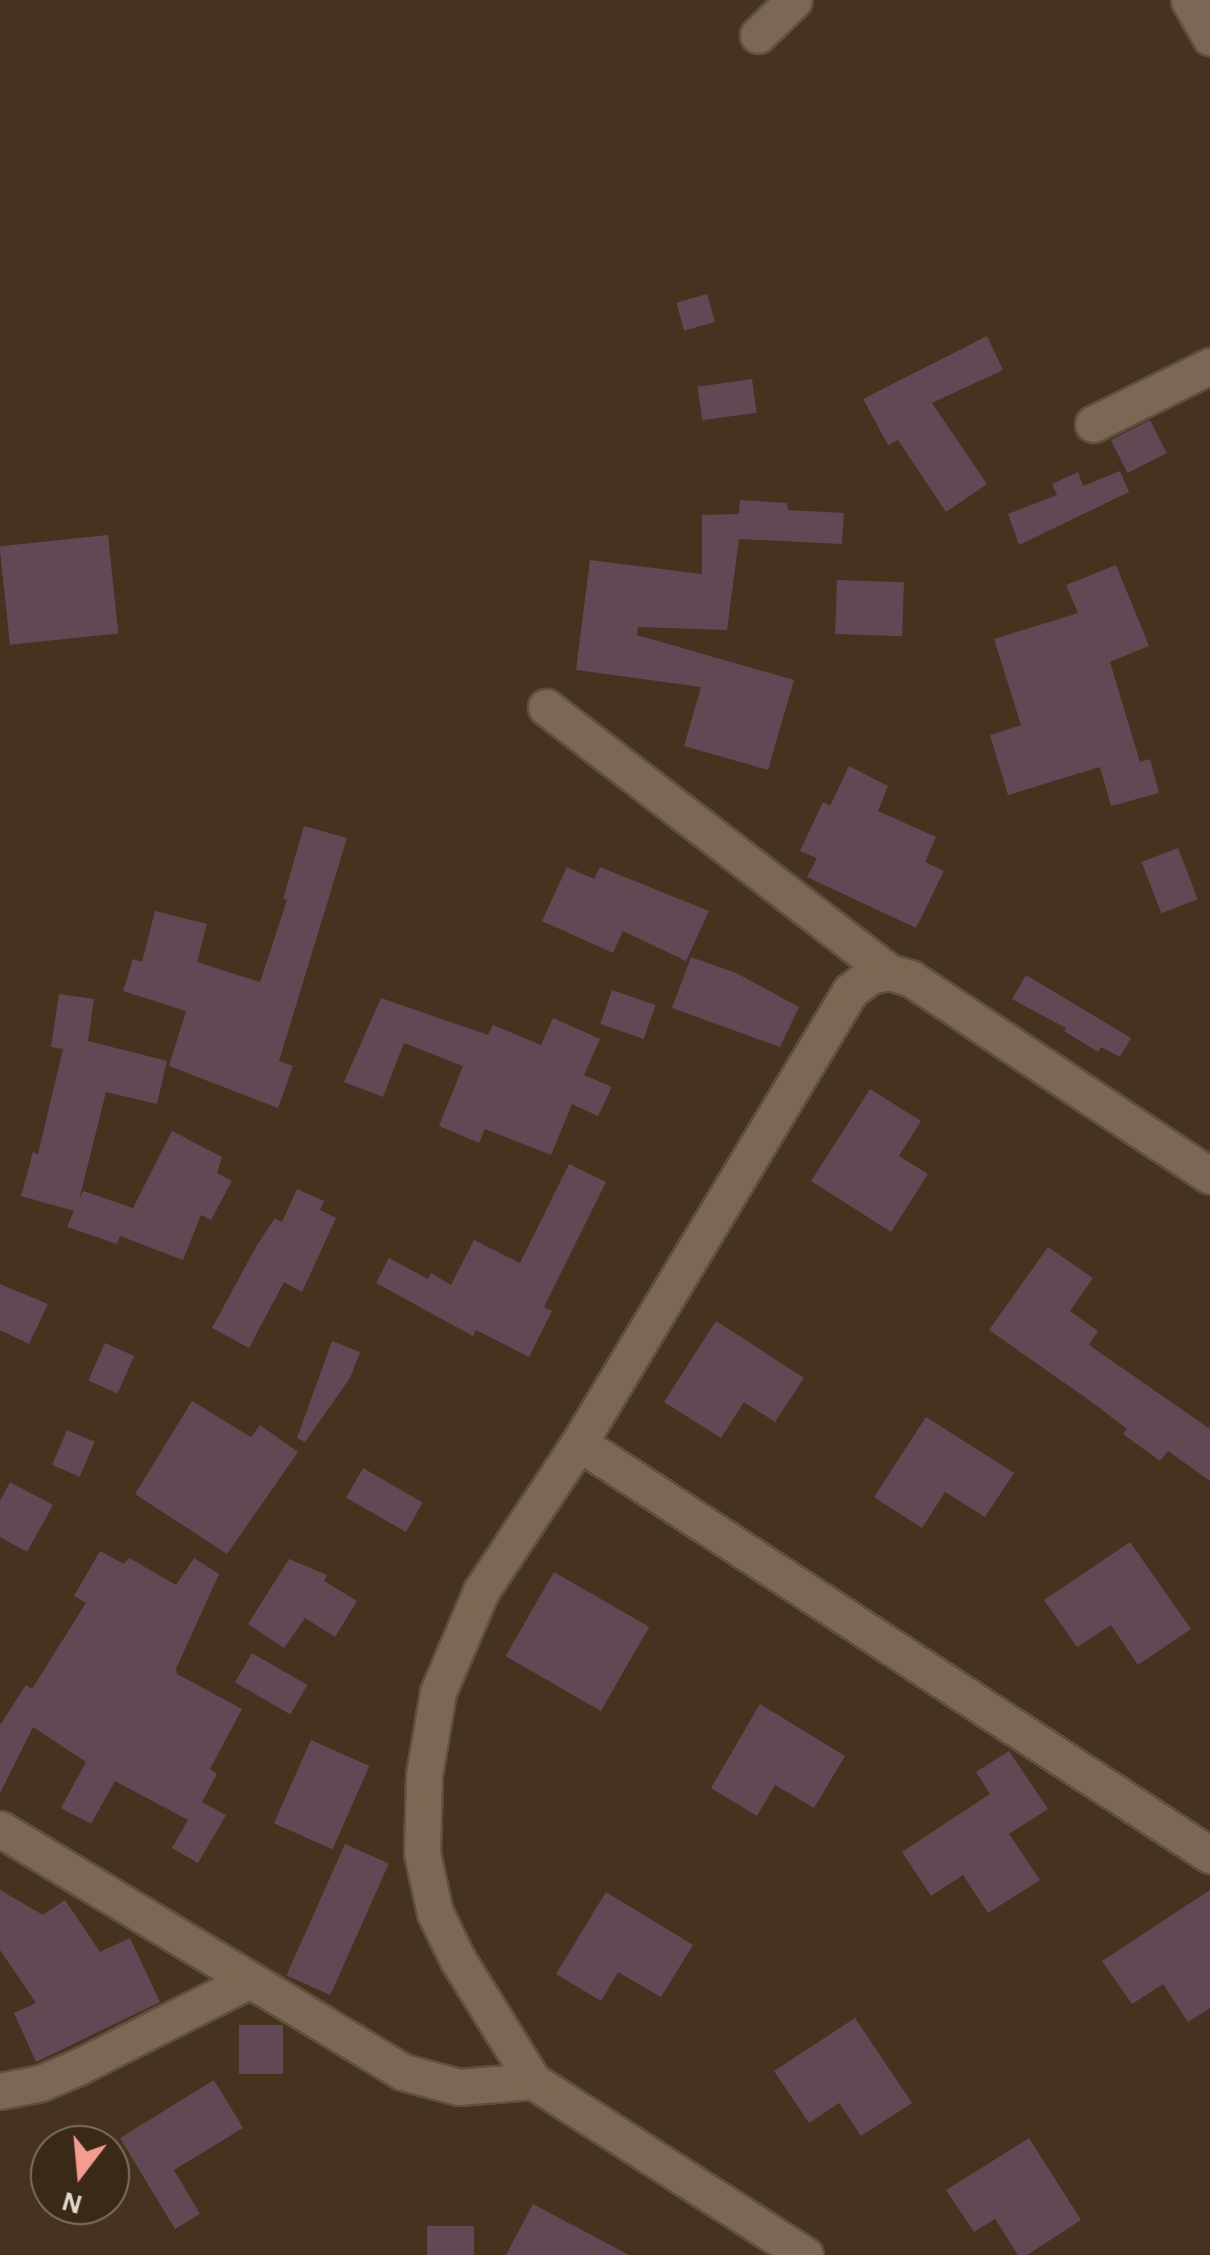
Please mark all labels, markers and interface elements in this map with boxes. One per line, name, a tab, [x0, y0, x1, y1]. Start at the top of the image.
north arrow	[30, 2125, 130, 2225]
text: N	[59, 2186, 85, 2218]

